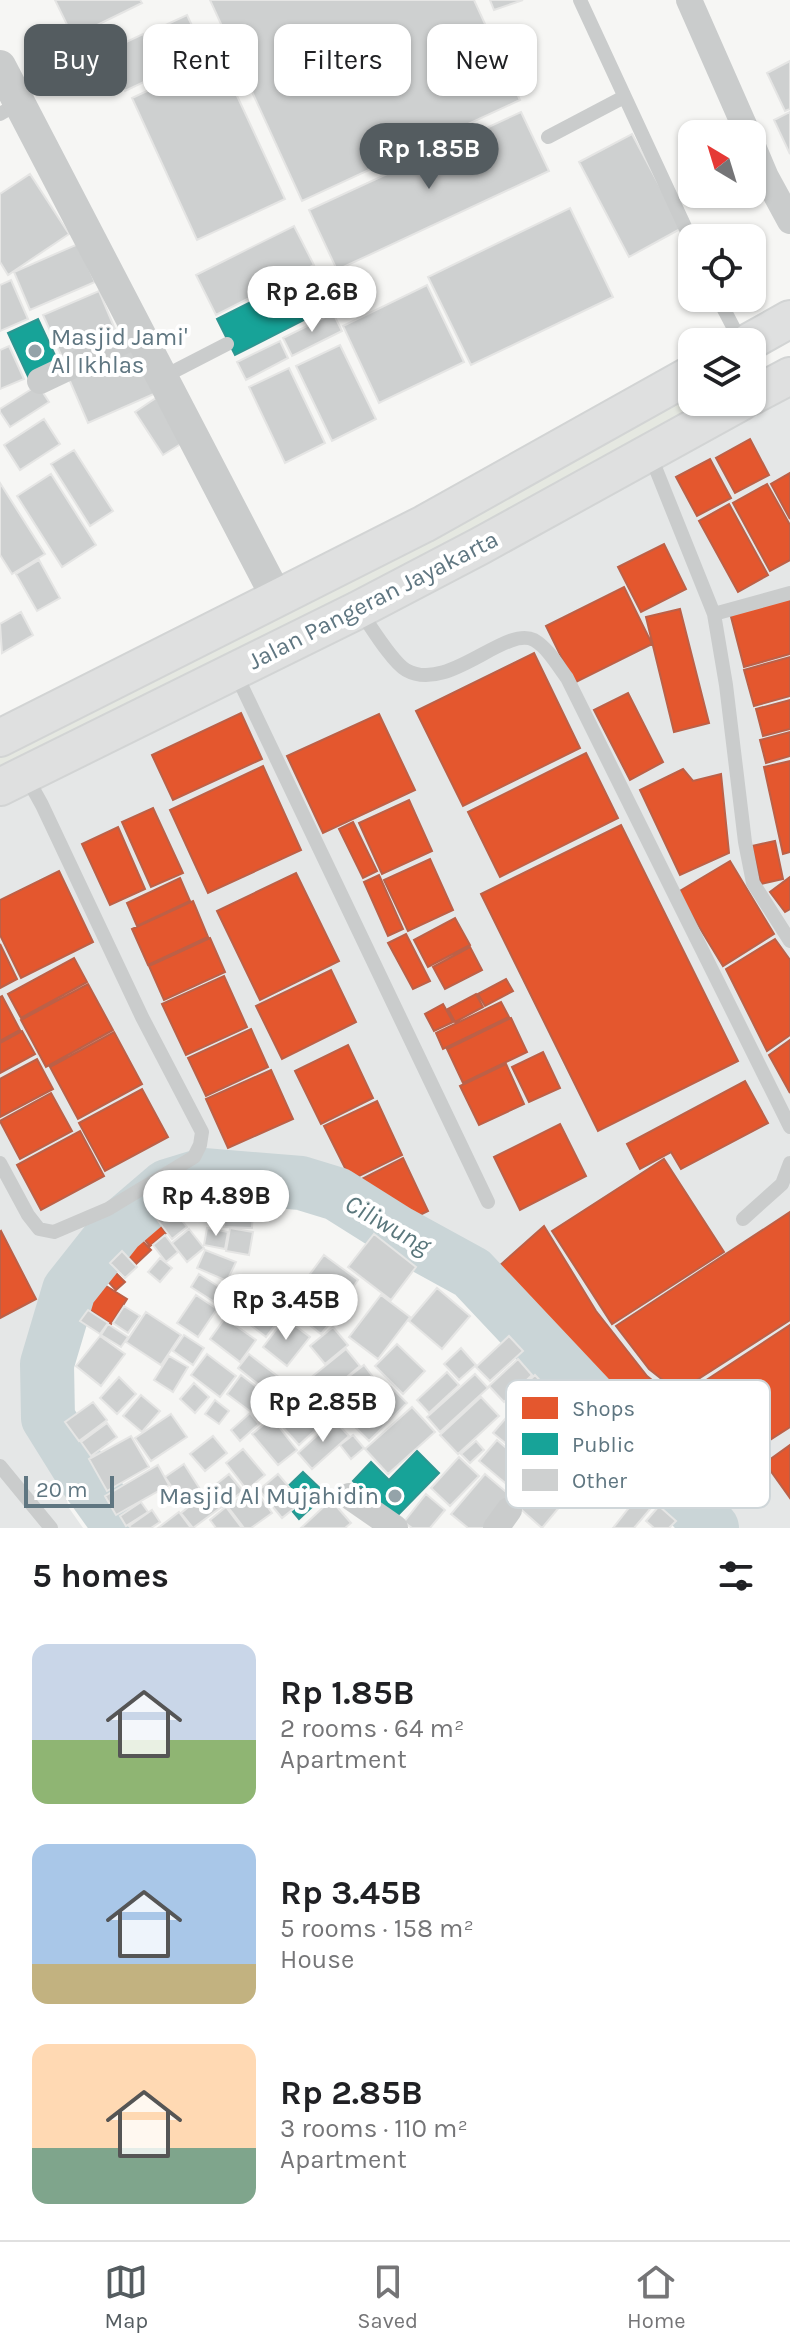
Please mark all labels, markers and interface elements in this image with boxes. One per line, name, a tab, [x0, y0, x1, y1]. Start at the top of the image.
chip: Buy	[24, 24, 127, 96]
chip: Rent	[143, 24, 258, 96]
chip: Filters	[274, 24, 411, 96]
chip: New	[427, 24, 537, 96]
north arrow	[678, 120, 766, 208]
map controls	[678, 120, 766, 416]
pin: Rp 1.85B	[346, 123, 512, 191]
text: Rp 1.85B	[378, 133, 480, 164]
button: locate	[678, 224, 766, 312]
pin: Rp 2.6B	[238, 266, 386, 334]
text: Rp 2.6B	[265, 276, 359, 307]
place label: Masjid Jami' Al Ikhlas	[51, 323, 188, 379]
button: layers	[678, 328, 766, 416]
marker: Masjid Jami' Al Ikhlas	[26, 342, 44, 360]
street label: Jalan Pangeran Jayakarta	[243, 525, 503, 675]
pin: Rp 4.89B	[133, 1170, 299, 1238]
text: Rp 4.89B	[161, 1180, 271, 1211]
water label: Ciliwung	[340, 1188, 437, 1262]
pin: Rp 3.45B	[203, 1274, 369, 1342]
text: Rp 3.45B	[232, 1284, 340, 1315]
pin: Rp 2.85B	[240, 1376, 406, 1444]
legend	[506, 1380, 770, 1508]
text: Rp 2.85B	[268, 1386, 378, 1417]
text: Shops	[572, 1396, 635, 1422]
text: Public	[572, 1432, 635, 1458]
text: Other	[572, 1468, 627, 1494]
scale bar	[24, 1472, 114, 1508]
text: 20 m	[36, 1477, 88, 1503]
place label: Masjid Al Mujahidin	[159, 1482, 379, 1510]
marker: Masjid Al Mujahidin	[386, 1487, 404, 1505]
icon: filters	[714, 1554, 758, 1598]
text: 5 homes	[32, 1556, 169, 1596]
text: Rp 1.85B	[280, 1673, 414, 1713]
icon: home	[96, 1676, 192, 1772]
text: 2 rooms · 64 m²	[280, 1713, 464, 1744]
text: Apartment	[280, 1744, 407, 1775]
text: Rp 3.45B	[280, 1873, 422, 1913]
icon: home	[96, 1876, 192, 1972]
text: 5 rooms · 158 m²	[280, 1913, 474, 1944]
text: House	[280, 1944, 354, 1975]
text: Rp 2.85B	[280, 2073, 423, 2113]
icon: home	[96, 2076, 192, 2172]
text: 3 rooms · 110 m²	[280, 2113, 468, 2144]
text: Apartment	[280, 2144, 407, 2175]
tab: Map	[104, 2260, 148, 2334]
tab: Saved	[357, 2260, 418, 2334]
tab: Home	[627, 2260, 686, 2334]

